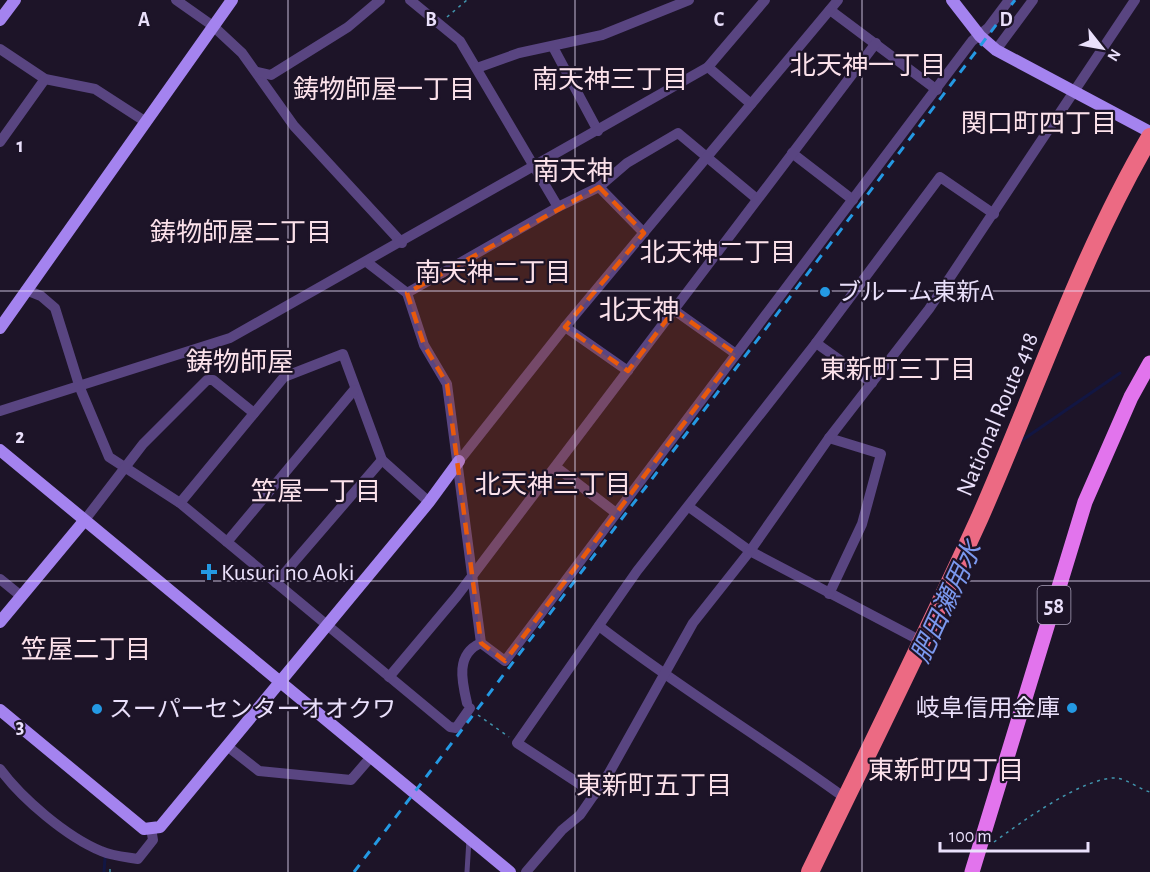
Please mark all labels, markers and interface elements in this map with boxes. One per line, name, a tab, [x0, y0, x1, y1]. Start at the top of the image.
text: A	[138, 10, 150, 30]
text: B	[425, 10, 437, 30]
text: C	[714, 10, 725, 30]
text: D	[999, 10, 1013, 30]
north arrow	[1072, 18, 1132, 78]
text: N	[1104, 46, 1124, 64]
district label: 北天神一丁目	[790, 52, 946, 79]
district label: 南天神三丁目	[532, 66, 688, 93]
district label: 鋳物師屋一丁目	[293, 75, 475, 103]
district label: 関口町四丁目	[961, 111, 1117, 137]
text: 1	[16, 136, 24, 156]
district label: 南天神	[533, 157, 614, 185]
district label: 鋳物師屋二丁目	[150, 218, 332, 246]
district label: 北天神二丁目	[640, 239, 796, 266]
district label: 南天神二丁目	[415, 259, 571, 286]
place label: ブルーム東新A	[837, 279, 994, 305]
marker: ブルーム東新A	[818, 285, 832, 299]
district label: 北天神	[599, 296, 680, 324]
street label: National Route 418	[953, 329, 1043, 500]
district label: 鋳物師屋	[186, 348, 294, 376]
district label: 東新町三丁目	[820, 356, 976, 383]
text: 2	[15, 427, 25, 447]
district label: 北天神三丁目	[475, 471, 631, 498]
district label: 笠屋一丁目	[251, 477, 381, 505]
water label: 肥田瀬用水	[907, 535, 987, 667]
place label: Kusuri no Aoki	[221, 561, 355, 585]
marker: Kusuri no Aoki	[202, 565, 216, 579]
road number: 58	[1038, 586, 1070, 624]
district label: 笠屋二丁目	[21, 635, 151, 663]
place label: 岐阜信用金庫	[916, 695, 1060, 721]
place label: スーパーセンターオオクワ	[109, 697, 396, 722]
marker: 岐阜信用金庫	[1065, 701, 1079, 715]
marker: スーパーセンターオオクワ	[90, 702, 104, 716]
text: 3	[16, 717, 24, 737]
district label: 東新町四丁目	[868, 757, 1024, 784]
district label: 東新町五丁目	[576, 772, 732, 799]
scale bar	[940, 815, 1088, 853]
text: 100 m	[949, 828, 992, 846]

